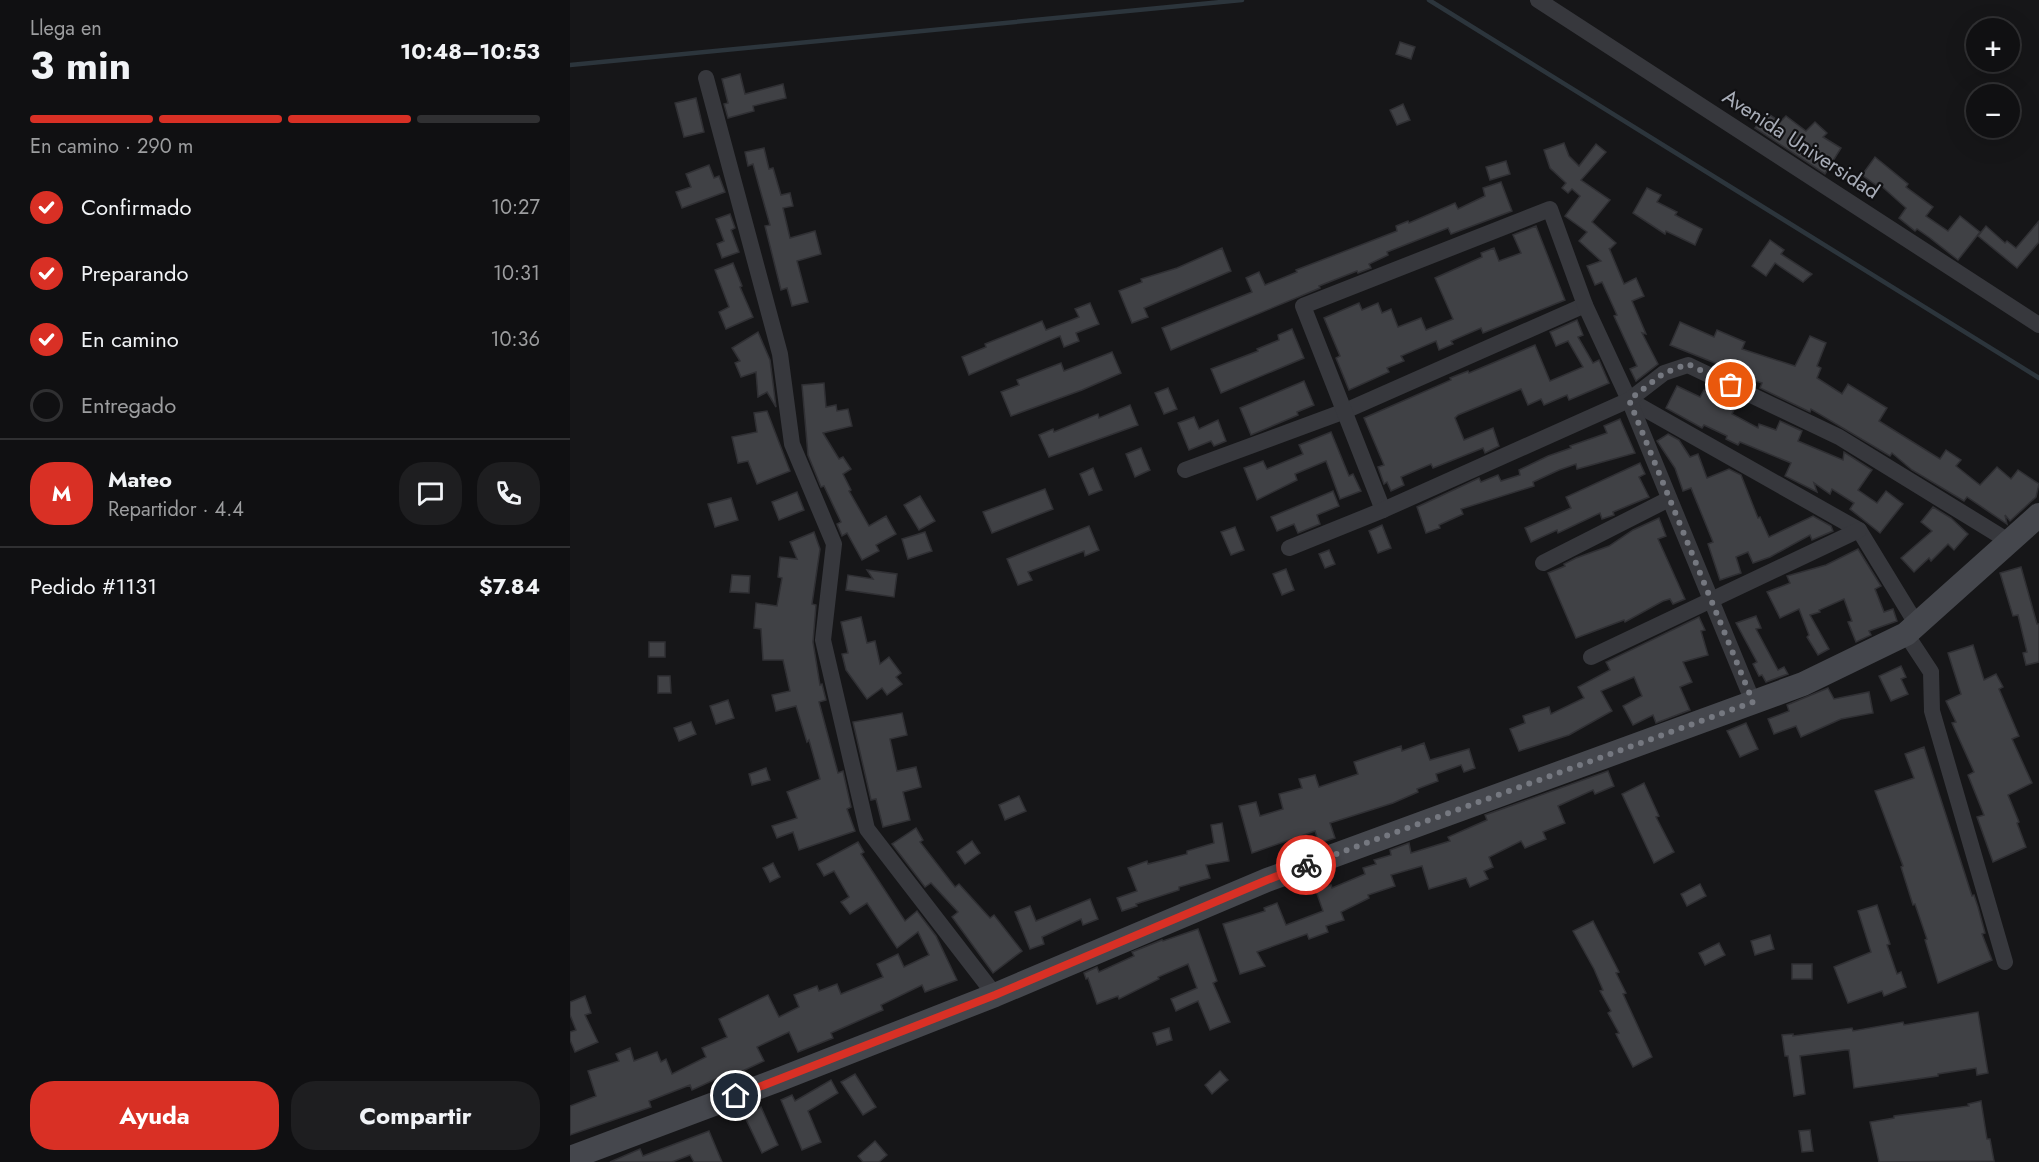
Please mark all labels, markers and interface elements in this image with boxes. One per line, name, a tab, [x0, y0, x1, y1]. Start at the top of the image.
text: Llega en	[30, 14, 102, 43]
map controls	[1966, 18, 2020, 138]
button: +	[1966, 18, 2020, 72]
text: 10:48–10:53	[400, 35, 540, 67]
text: 3 min	[30, 37, 131, 94]
street label: Avenida Universidad	[1717, 82, 1885, 206]
button: −	[1966, 84, 2020, 138]
text: En camino · 290 m	[30, 132, 193, 161]
icon: check	[30, 191, 63, 224]
text: Confirmado	[81, 191, 191, 223]
text: 10:27	[491, 193, 540, 222]
icon: check	[30, 257, 63, 290]
text: Preparando	[81, 257, 189, 289]
text: 10:31	[493, 259, 540, 288]
icon: check	[30, 323, 63, 356]
text: En camino	[81, 323, 179, 355]
text: 10:36	[491, 325, 540, 354]
pin	[1705, 359, 1756, 410]
icon: bag	[1714, 368, 1747, 401]
text: Entregado	[81, 389, 176, 421]
button: chat	[399, 462, 462, 525]
button: phone	[477, 462, 540, 525]
text: Mateo	[108, 463, 172, 495]
text: M	[52, 477, 71, 509]
text: Repartidor · 4.4	[108, 495, 244, 524]
text: Pedido #1131	[30, 570, 157, 602]
text: $7.84	[479, 570, 540, 602]
courier	[1276, 835, 1336, 895]
icon: bike	[1290, 849, 1323, 882]
pin	[710, 1070, 761, 1121]
icon: home	[719, 1079, 752, 1112]
button: Ayuda	[30, 1081, 279, 1150]
button: Compartir	[291, 1081, 540, 1150]

